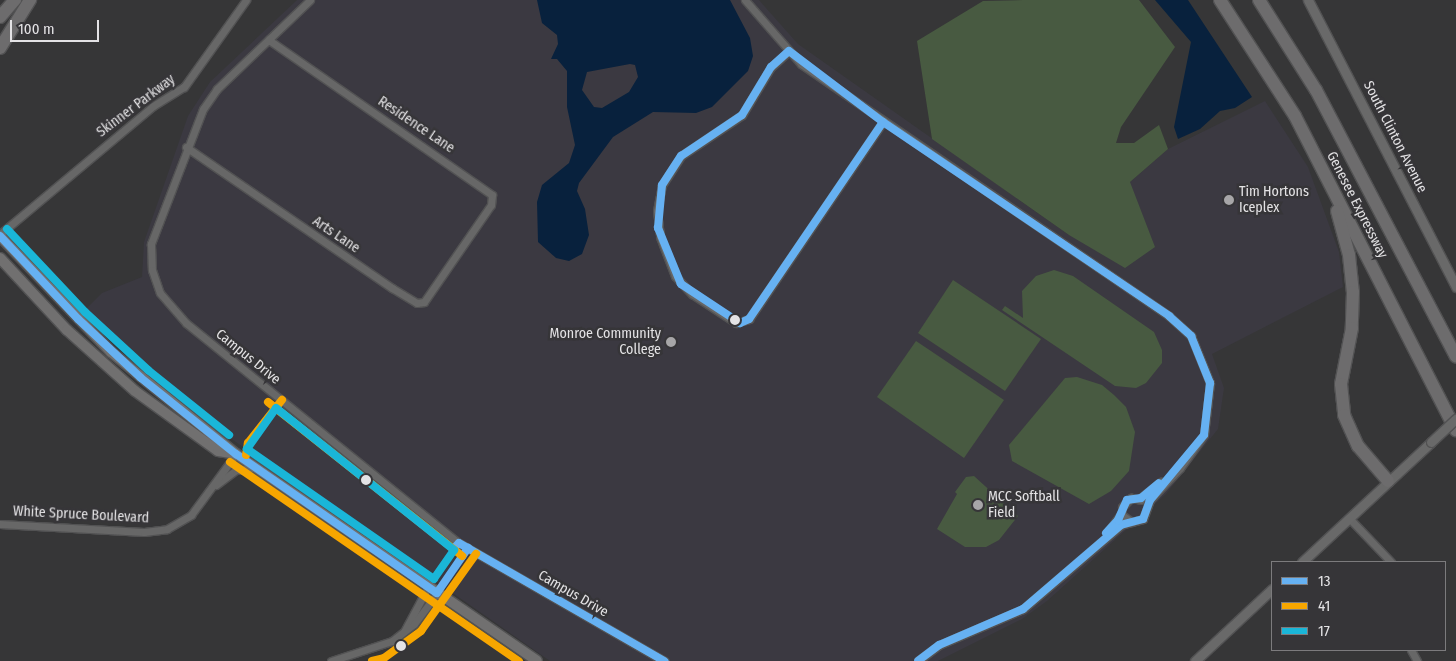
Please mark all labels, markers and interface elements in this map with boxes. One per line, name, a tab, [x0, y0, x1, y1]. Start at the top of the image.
scale bar	[12, 10, 101, 42]
text: 100 m	[18, 20, 55, 38]
street label: Skinner Parkway	[94, 71, 178, 141]
street label: South Clinton Avenue	[1360, 78, 1430, 196]
street label: Residence Lane	[374, 93, 458, 157]
street label: Genesee Expressway	[1323, 149, 1391, 261]
place label: Tim Hortons Iceplex	[1239, 184, 1309, 216]
marker: Tim Hortons Iceplex	[1223, 194, 1235, 206]
street label: Arts Lane	[309, 213, 363, 257]
unlabelled marker	[730, 315, 740, 325]
street label: Campus Drive	[212, 326, 284, 388]
place label: Monroe Community College	[550, 326, 661, 358]
marker: Monroe Community College	[665, 336, 677, 348]
unlabelled marker	[361, 475, 371, 485]
place label: MCC Softball Field	[988, 489, 1060, 522]
marker: MCC Softball Field	[972, 499, 984, 511]
street label: White Spruce Boulevard	[13, 503, 149, 527]
legend	[1271, 561, 1446, 651]
street label: Campus Drive	[535, 567, 611, 621]
text: 13	[1318, 572, 1331, 590]
text: 41	[1318, 597, 1330, 615]
text: 17	[1318, 622, 1330, 640]
unlabelled marker	[396, 641, 406, 651]

